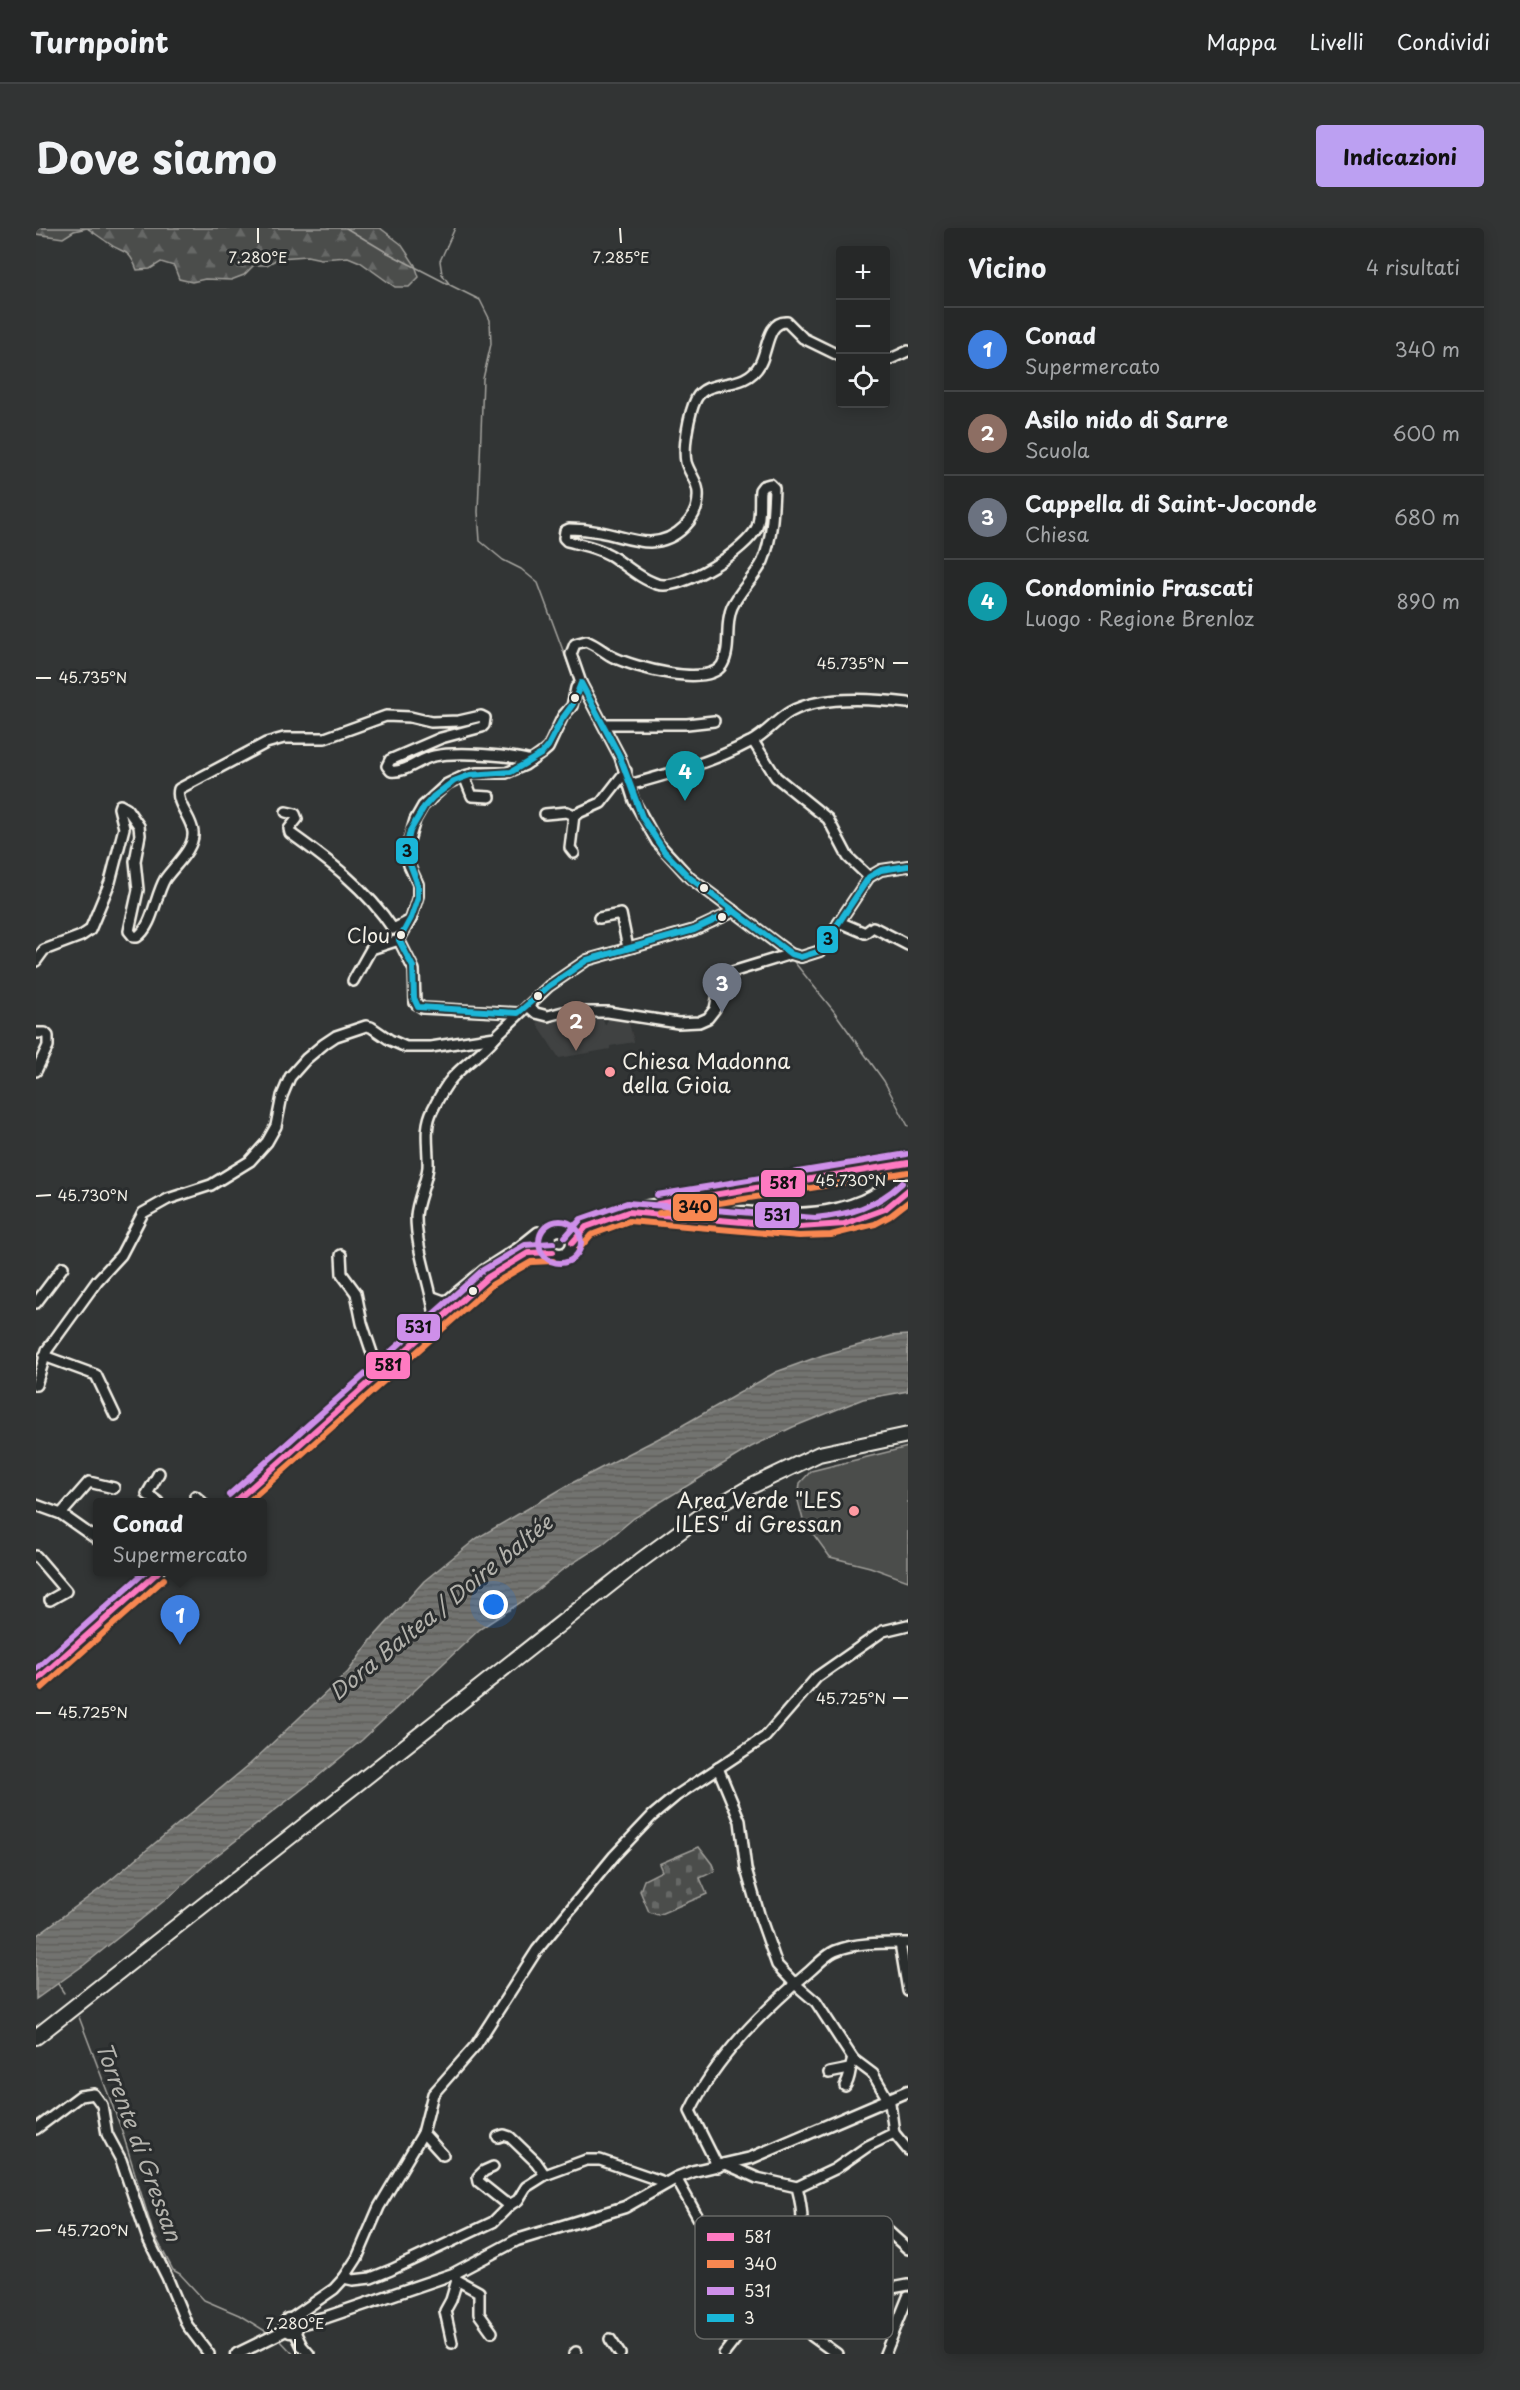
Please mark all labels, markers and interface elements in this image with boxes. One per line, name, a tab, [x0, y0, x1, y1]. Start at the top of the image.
text: Turnpoint	[30, 20, 169, 63]
text: Mappa	[1207, 25, 1277, 57]
text: Livelli	[1310, 25, 1364, 57]
text: Condividi	[1397, 25, 1490, 57]
text: Dove siamo	[36, 125, 277, 188]
button: Indicazioni	[1316, 125, 1484, 187]
text: 7.280°E	[229, 245, 287, 268]
text: 7.285°E	[593, 245, 649, 268]
map controls	[836, 246, 890, 408]
button: +	[836, 246, 890, 300]
text: Vicino	[968, 248, 1046, 287]
text: 4 risultati	[1366, 252, 1460, 282]
button: −	[836, 300, 890, 354]
text: Conad	[1025, 318, 1096, 351]
text: 1	[983, 334, 992, 364]
text: 340 m	[1395, 334, 1460, 364]
text: Supermercato	[1025, 351, 1160, 381]
button: locate	[836, 354, 890, 408]
text: Asilo nido di Sarre	[1025, 402, 1228, 435]
text: 2	[980, 418, 995, 448]
text: 600 m	[1392, 418, 1460, 448]
text: Scuola	[1025, 435, 1090, 465]
text: Cappella di Saint-Joconde	[1025, 486, 1317, 519]
text: 3	[981, 502, 994, 532]
text: 680 m	[1394, 502, 1460, 532]
text: Chiesa	[1025, 519, 1089, 549]
text: Condominio Frascati	[1025, 570, 1253, 603]
text: 4	[981, 586, 994, 616]
text: 890 m	[1397, 586, 1460, 616]
text: Luogo · Regione Brenloz	[1025, 603, 1254, 633]
text: 45.735°N	[817, 651, 885, 674]
text: 45.735°N	[59, 665, 127, 688]
unlabelled marker	[569, 692, 581, 704]
pin: 4	[666, 752, 704, 801]
line badge: 3	[395, 837, 419, 865]
text: 3	[402, 838, 412, 862]
unlabelled marker	[698, 882, 710, 894]
unlabelled marker	[716, 911, 728, 923]
place label: Clou	[347, 920, 390, 950]
line badge: 3	[816, 925, 839, 954]
text: 3	[823, 926, 833, 950]
marker: Clou	[395, 929, 407, 941]
pin: 3	[702, 964, 742, 1013]
unlabelled marker	[532, 990, 544, 1002]
pin: 2	[556, 1002, 596, 1051]
place label: Chiesa Madonna della Gioia	[622, 1044, 790, 1100]
marker: Chiesa Madonna della Gioia	[603, 1065, 617, 1079]
text: 45.730°N	[816, 1168, 886, 1191]
line badge: 581	[760, 1169, 806, 1198]
text: 581	[769, 1170, 797, 1194]
text: 45.730°N	[58, 1183, 128, 1206]
line badge: 340	[672, 1193, 718, 1222]
text: 340	[678, 1194, 712, 1218]
line badge: 531	[754, 1201, 800, 1229]
text: 531	[763, 1202, 791, 1226]
unlabelled marker	[467, 1285, 479, 1297]
line badge: 531	[396, 1313, 441, 1342]
text: 531	[404, 1314, 432, 1338]
line badge: 581	[365, 1351, 411, 1380]
text: 581	[374, 1352, 402, 1376]
place label: Area Verde "LES ILES" di Gressan	[675, 1483, 842, 1539]
popup	[93, 1498, 267, 1576]
marker: Area Verde "LES ILES" di Gressan	[847, 1504, 861, 1518]
water label: Dora Baltea / Doire baltée	[321, 1505, 560, 1707]
text: Conad	[112, 1506, 183, 1539]
text: Supermercato	[112, 1539, 248, 1569]
your location	[479, 1590, 508, 1619]
pin: 1	[160, 1596, 200, 1645]
text: 45.725°N	[816, 1686, 886, 1709]
text: 45.725°N	[58, 1700, 128, 1723]
water label: Torrente di Gressan	[89, 2037, 192, 2247]
legend	[695, 2216, 893, 2339]
text: 45.720°N	[57, 2218, 129, 2241]
text: 581	[744, 2224, 771, 2248]
text: 340	[744, 2251, 777, 2275]
text: 531	[744, 2278, 771, 2302]
text: 3	[744, 2305, 755, 2329]
text: 7.280°E	[266, 2311, 324, 2334]

